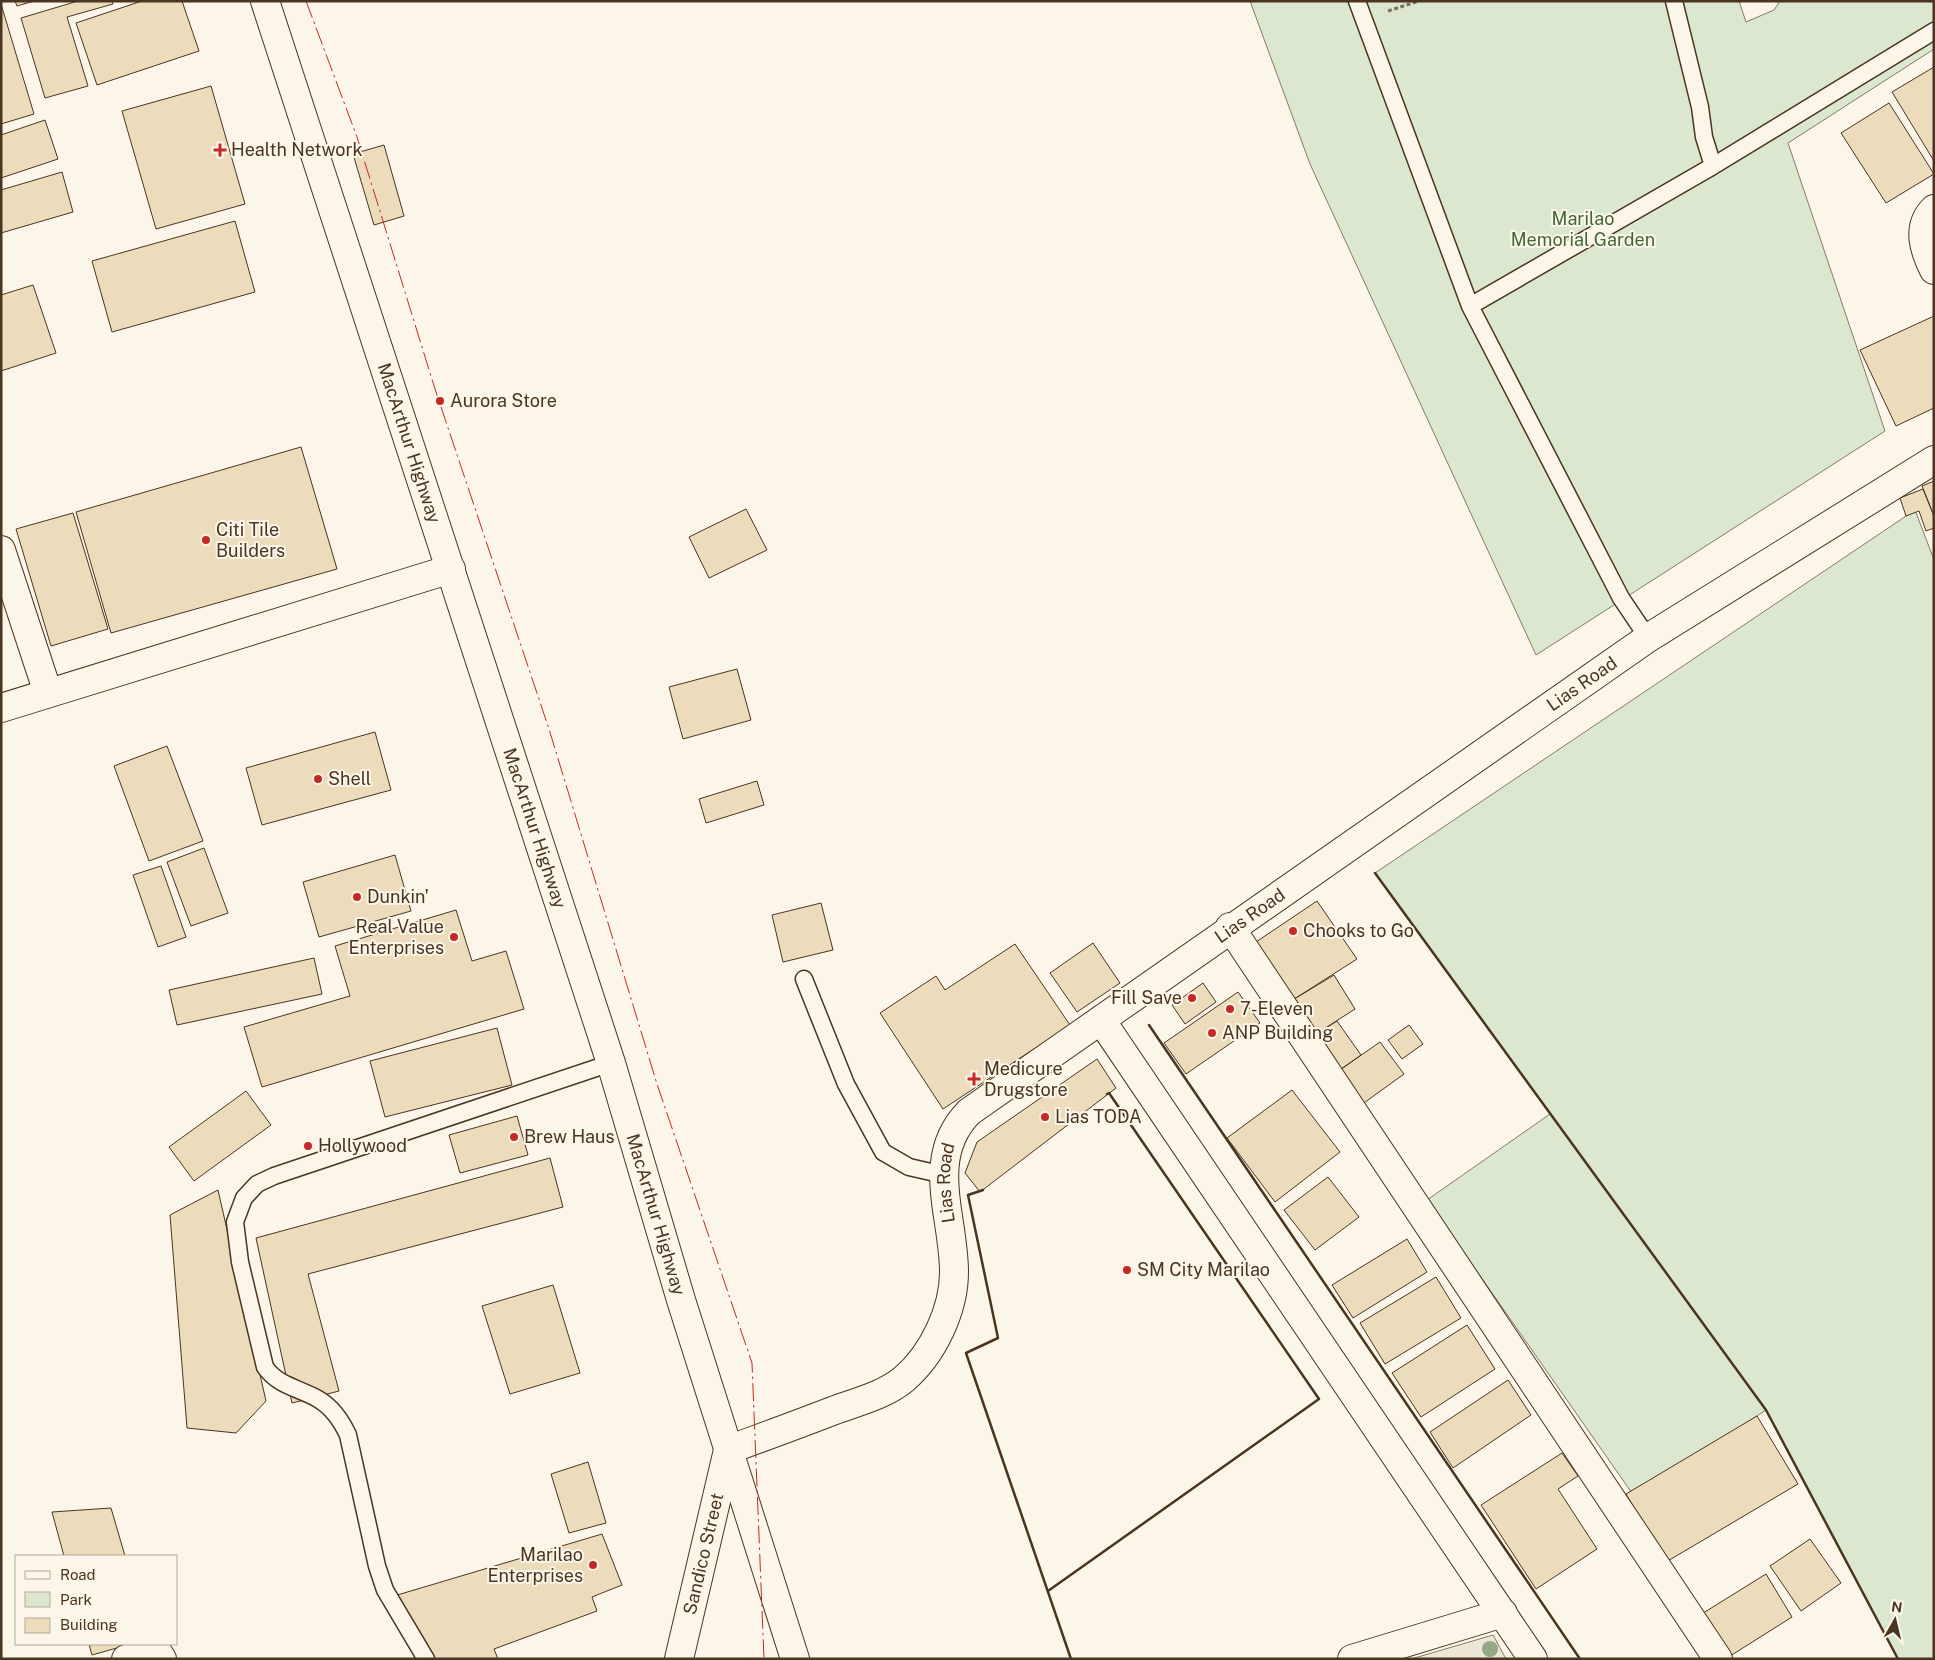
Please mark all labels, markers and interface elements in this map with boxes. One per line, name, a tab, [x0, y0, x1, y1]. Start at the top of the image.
place label: Health Network	[231, 139, 363, 160]
marker: Health Network	[213, 143, 227, 157]
park label: Marilao Memorial Garden	[1511, 208, 1655, 250]
street label: MacArthur Highway	[374, 360, 446, 526]
place label: Aurora Store	[450, 390, 557, 411]
marker: Aurora Store	[434, 395, 446, 407]
place label: Citi Tile Builders	[216, 519, 285, 561]
marker: Citi Tile Builders	[200, 534, 212, 546]
street label: Lias Road	[1543, 652, 1621, 715]
street label: MacArthur Highway	[499, 745, 571, 911]
place label: Shell	[328, 768, 371, 789]
marker: Shell	[312, 773, 324, 785]
street label: Lias Road	[1211, 884, 1289, 947]
place label: Dunkin'	[367, 886, 429, 907]
marker: Dunkin'	[351, 891, 363, 903]
place label: Real Value Enterprises	[349, 916, 444, 958]
place label: Chooks to Go	[1303, 920, 1414, 941]
marker: Chooks to Go	[1287, 925, 1299, 937]
marker: Real Value Enterprises	[448, 931, 460, 943]
place label: Fill Save	[1111, 987, 1182, 1008]
marker: Fill Save	[1186, 992, 1198, 1004]
place label: 7-Eleven	[1240, 998, 1313, 1019]
marker: 7-Eleven	[1224, 1003, 1236, 1015]
place label: ANP Building	[1222, 1022, 1333, 1043]
marker: ANP Building	[1206, 1027, 1218, 1039]
place label: Medicure Drugstore	[984, 1058, 1068, 1100]
marker: Medicure Drugstore	[968, 1073, 980, 1085]
place label: Lias TODA	[1055, 1106, 1142, 1127]
marker: Lias TODA	[1039, 1111, 1051, 1123]
place label: Brew Haus	[524, 1126, 615, 1147]
marker: Brew Haus	[508, 1131, 520, 1143]
street label: MacArthur Highway	[622, 1131, 690, 1298]
place label: Hollywood	[318, 1135, 407, 1156]
marker: Hollywood	[302, 1140, 314, 1152]
street label: Lias Road	[933, 1140, 959, 1225]
place label: SM City Marilao	[1137, 1259, 1270, 1280]
marker: SM City Marilao	[1121, 1264, 1133, 1276]
street label: Sandico Street	[679, 1491, 728, 1617]
place label: Marilao Enterprises	[488, 1544, 583, 1586]
legend	[15, 1555, 178, 1645]
marker: Marilao Enterprises	[587, 1559, 599, 1571]
text: Road	[60, 1566, 96, 1583]
text: Park	[60, 1591, 92, 1608]
north arrow	[1870, 1595, 1920, 1645]
text: N	[1890, 1598, 1903, 1616]
text: Building	[60, 1616, 118, 1633]

